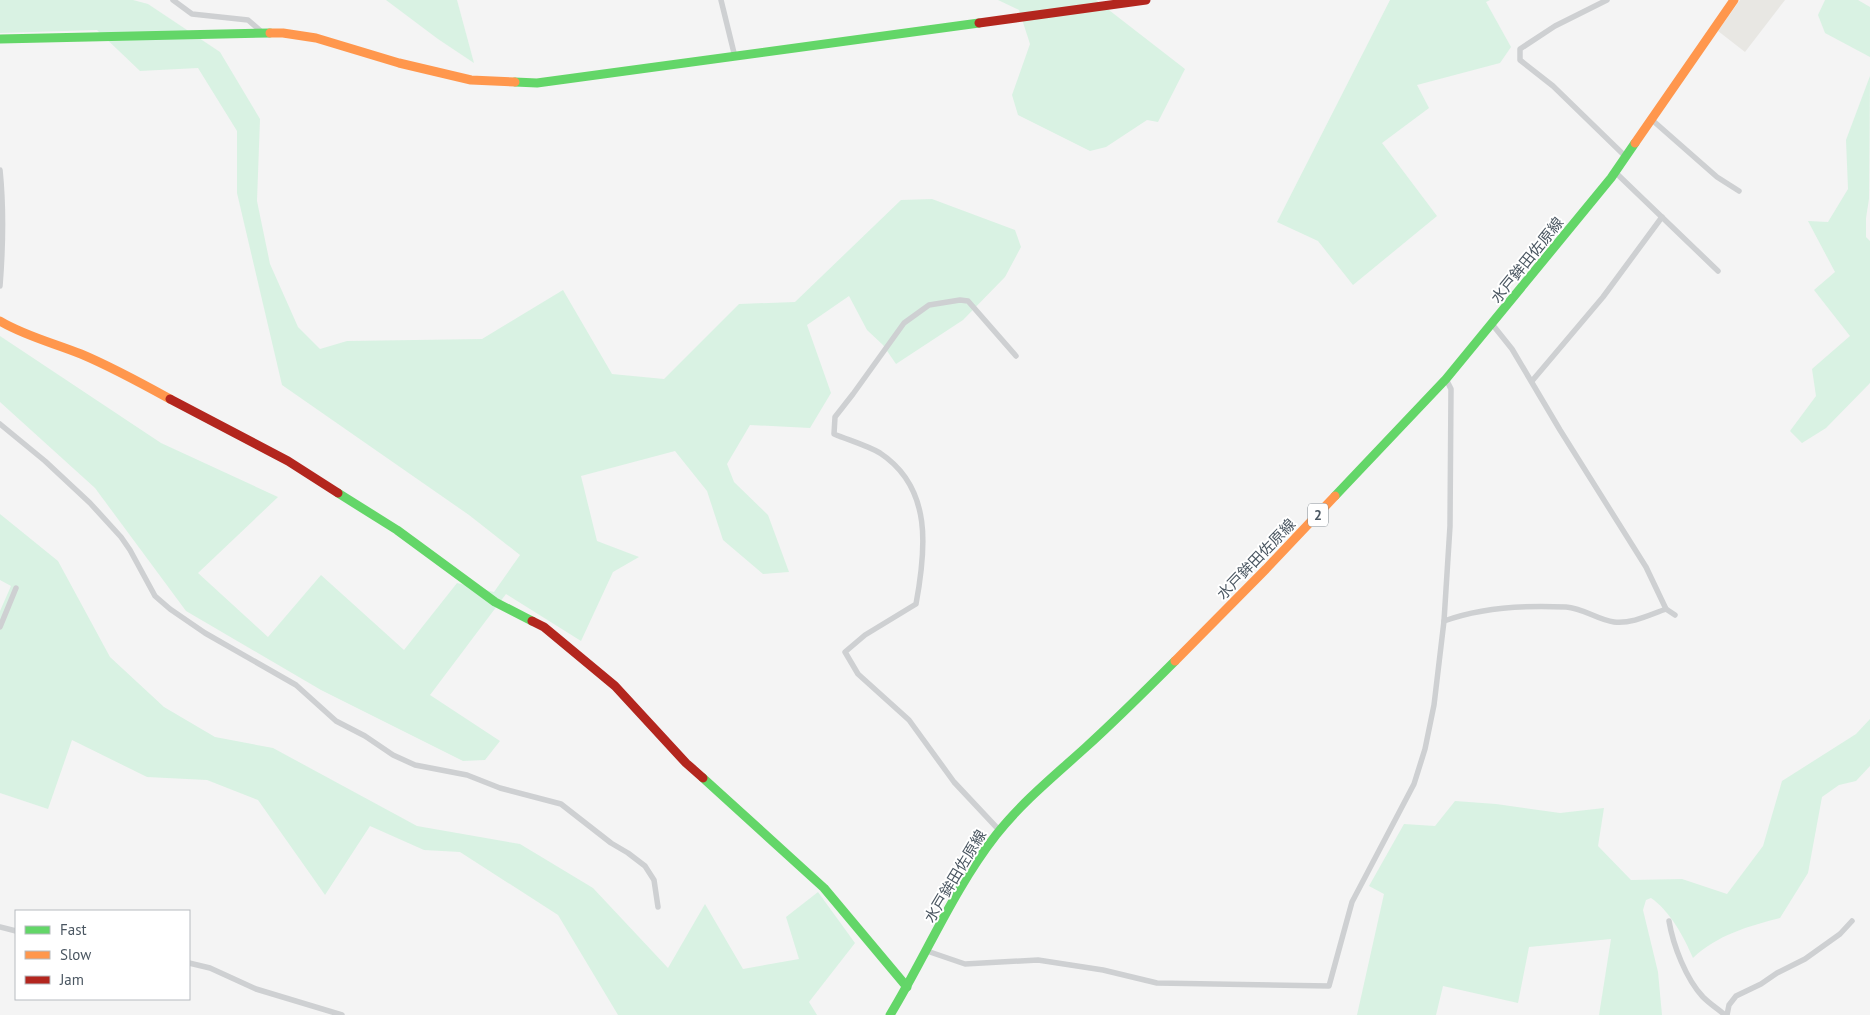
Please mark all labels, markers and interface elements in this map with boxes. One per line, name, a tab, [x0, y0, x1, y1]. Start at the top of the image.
street label: 水戸鉾田佐原線	[1487, 213, 1567, 307]
road number: 2	[1308, 504, 1328, 526]
street label: 水戸鉾田佐原線	[1213, 515, 1299, 603]
street label: 水戸鉾田佐原線	[920, 826, 990, 926]
legend	[15, 910, 190, 1000]
text: Fast	[60, 920, 87, 939]
text: Slow	[60, 945, 91, 964]
text: Jam	[59, 970, 84, 989]

